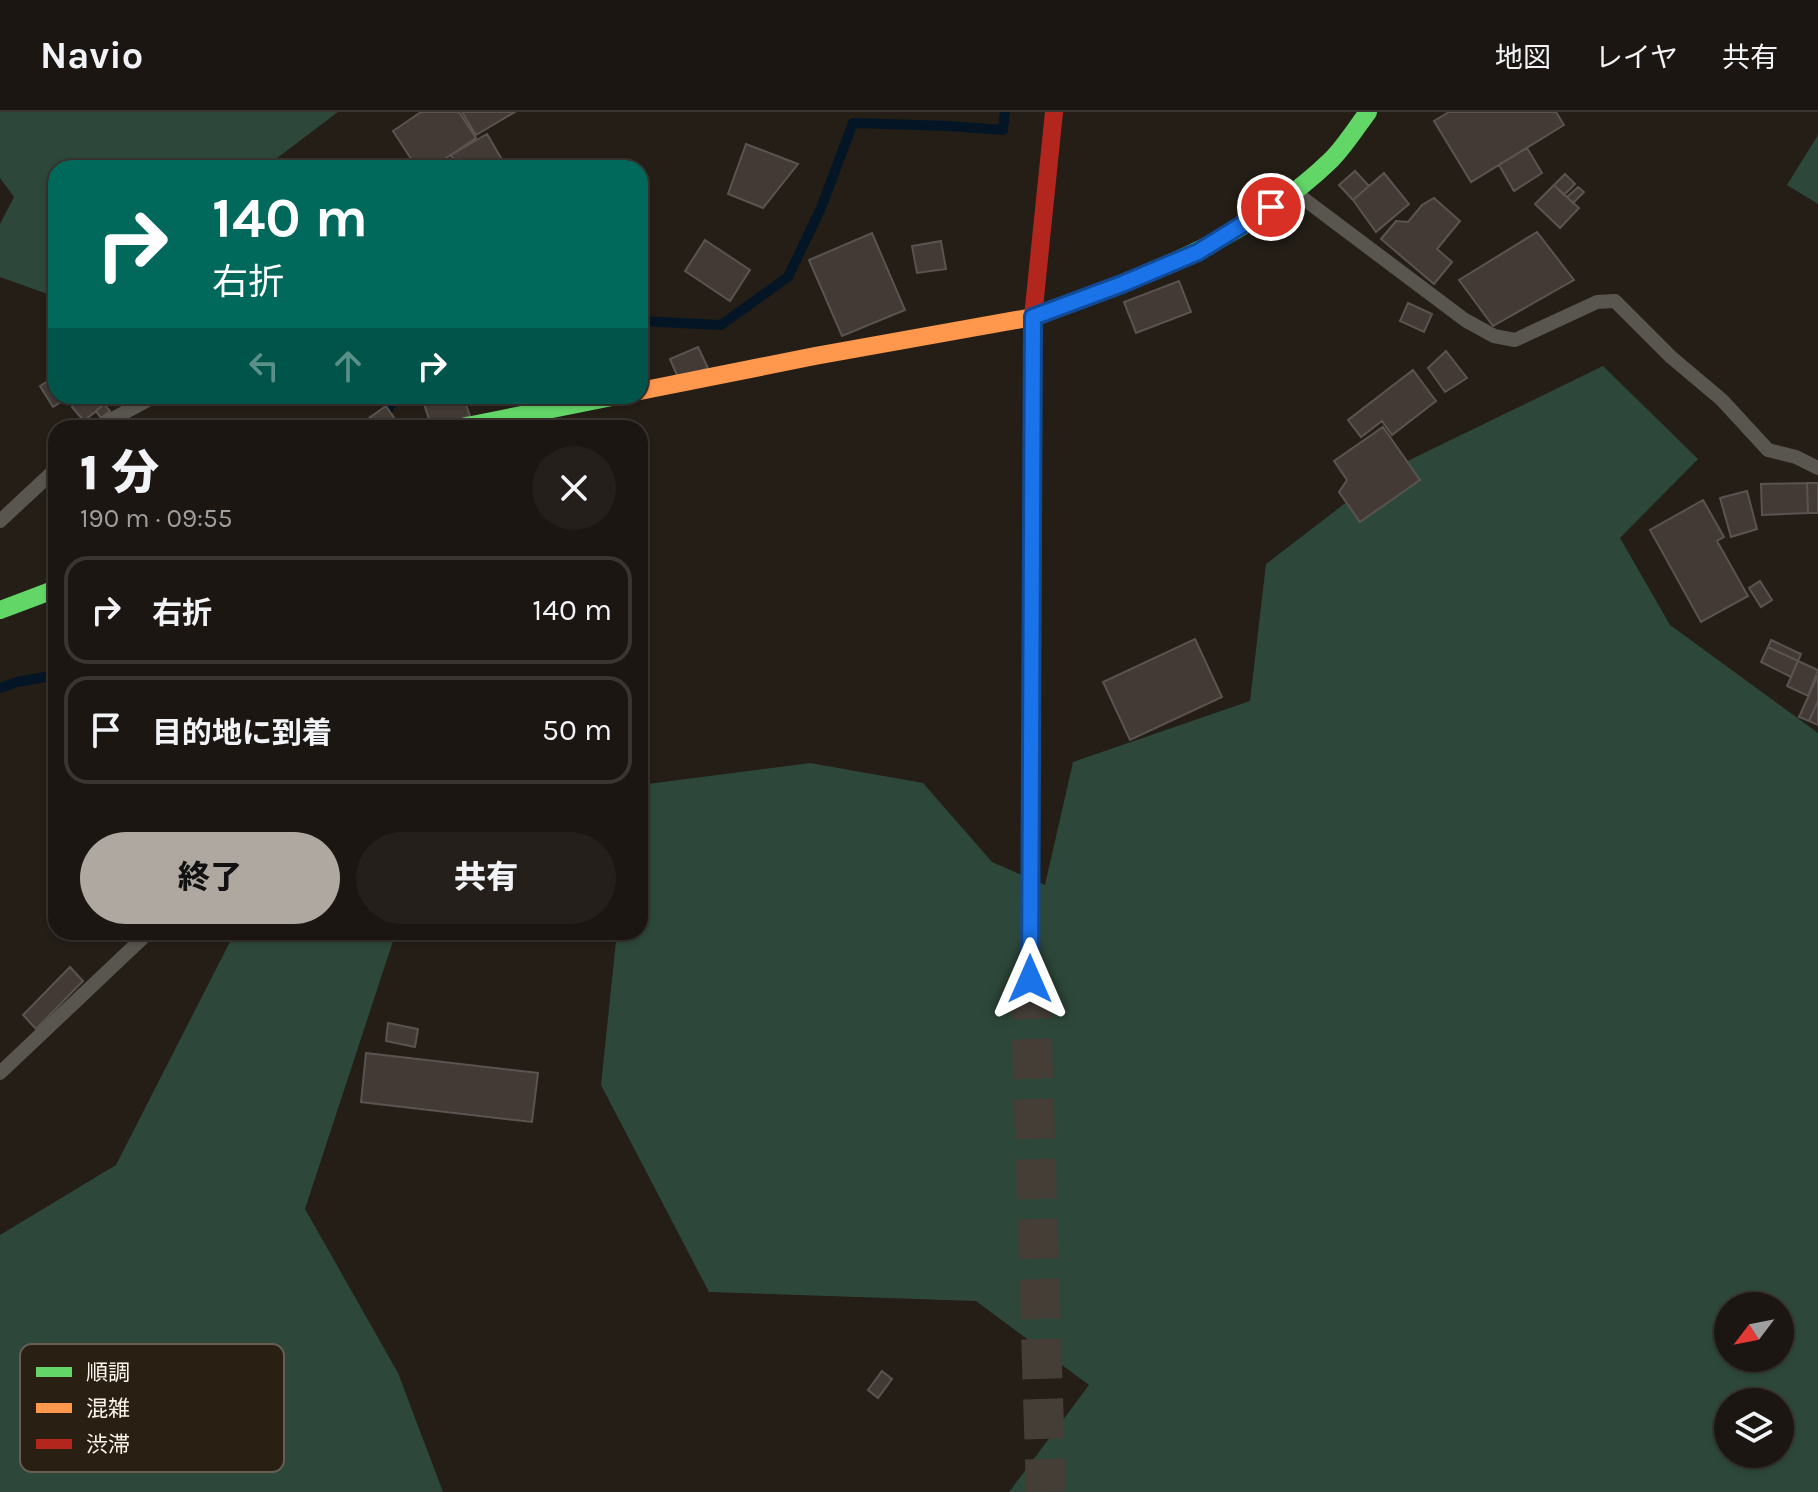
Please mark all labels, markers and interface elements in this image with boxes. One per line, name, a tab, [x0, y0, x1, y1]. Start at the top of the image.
text: Navio	[40, 33, 143, 78]
text: 地図	[1495, 41, 1551, 74]
text: レイヤ	[1595, 41, 1678, 74]
text: 共有	[1722, 41, 1778, 74]
pin	[1237, 173, 1305, 241]
text: 140 m	[212, 185, 368, 250]
icon: arrive	[1249, 185, 1293, 229]
icon: right	[80, 192, 184, 296]
text: 右折	[212, 261, 284, 303]
icon: left	[242, 344, 286, 388]
icon: ahead	[326, 344, 370, 388]
icon: right	[410, 344, 454, 388]
text: 1 分	[80, 445, 159, 501]
button: close	[532, 446, 616, 530]
text: 190 m · 09:55	[80, 503, 232, 534]
icon: right	[84, 588, 128, 632]
text: 140 m	[532, 592, 612, 628]
text: 右折	[152, 595, 212, 631]
icon: arrive	[84, 708, 128, 752]
text: 50 m	[542, 712, 612, 748]
text: 目的地に到着	[152, 715, 332, 751]
button: 終了	[80, 832, 340, 924]
button: 共有	[356, 832, 616, 924]
position arrow	[988, 937, 1072, 1021]
north arrow	[1714, 1292, 1794, 1372]
map controls	[1714, 1292, 1794, 1468]
legend	[20, 1344, 284, 1472]
text: 順調	[86, 1360, 130, 1386]
button: layers	[1714, 1388, 1794, 1468]
text: 混雑	[86, 1396, 130, 1422]
text: 渋滞	[86, 1432, 130, 1458]

